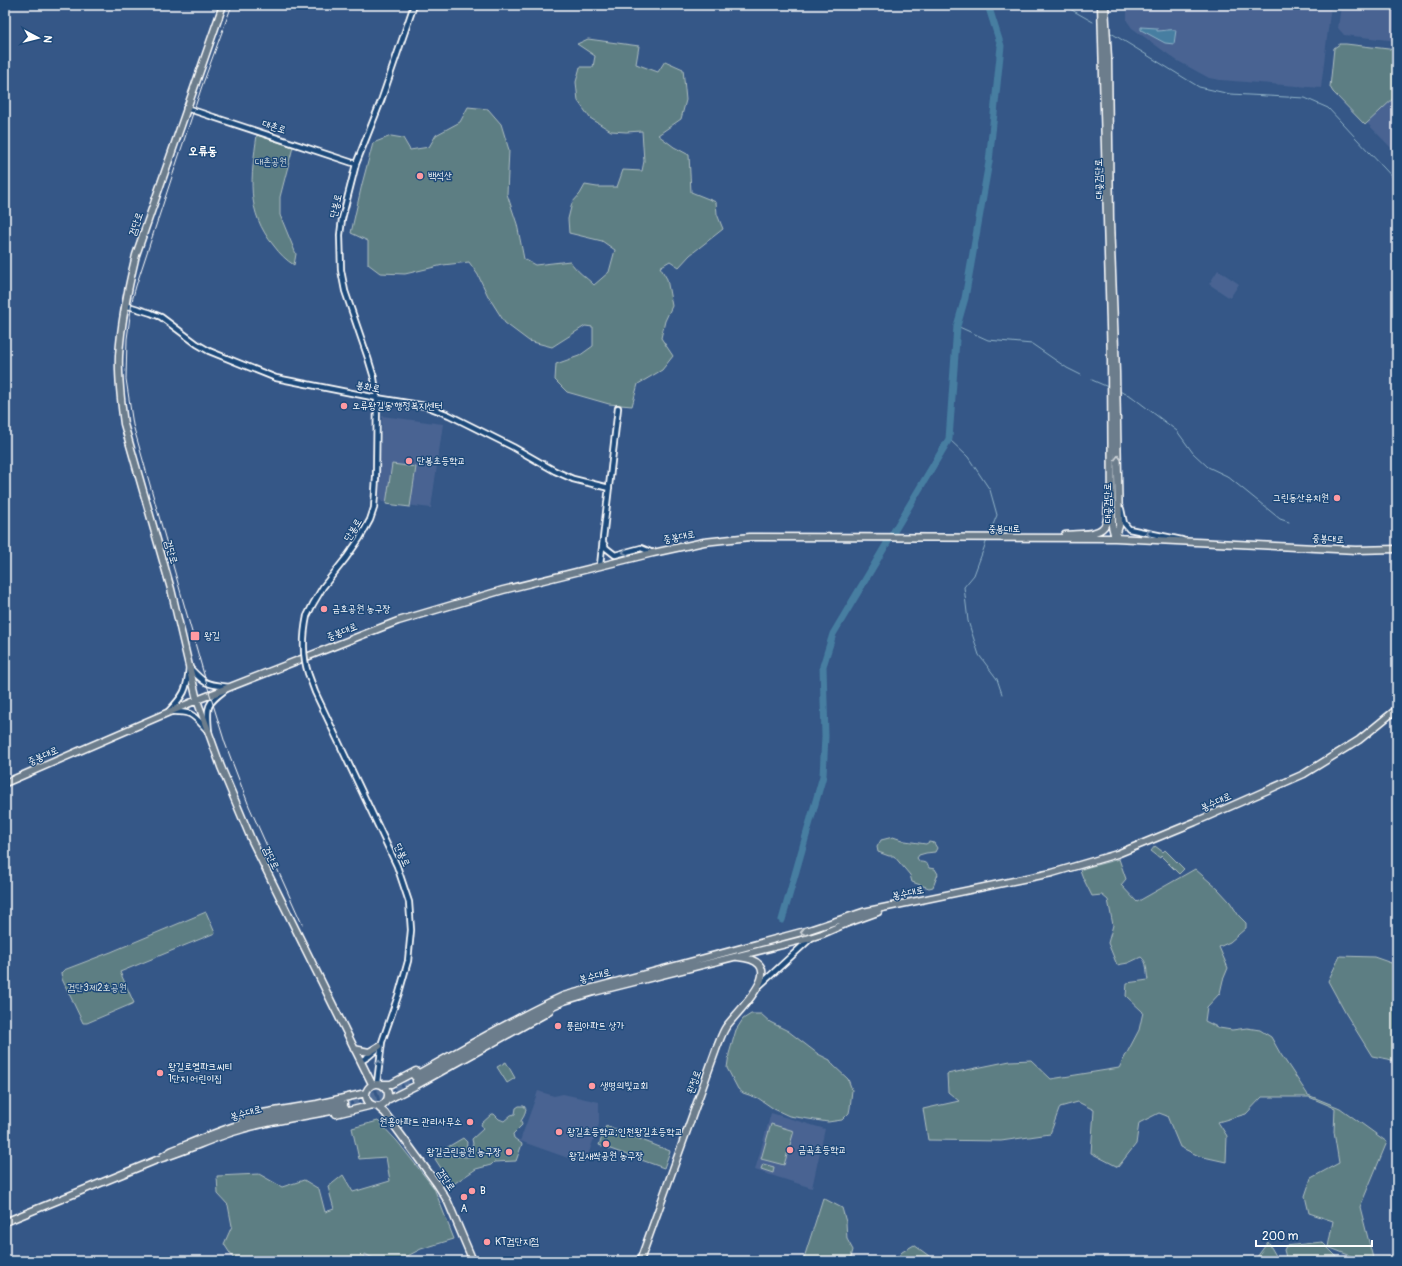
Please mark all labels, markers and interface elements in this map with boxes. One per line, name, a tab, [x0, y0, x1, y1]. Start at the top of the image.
north arrow	[18, 18, 58, 58]
text: N	[40, 35, 54, 44]
street label: 대촌로	[261, 118, 287, 136]
district label: 오류동	[189, 144, 217, 159]
park label: 대촌공원	[255, 156, 287, 168]
street label: 대곶검단로	[1093, 159, 1105, 199]
place label: 백석산	[428, 170, 452, 182]
marker: 백석산	[415, 171, 425, 181]
street label: 단봉로	[327, 193, 345, 219]
street label: 검단로	[126, 211, 146, 237]
street label: 봉화로	[355, 379, 381, 395]
place label: 오류왕길동 행정복지센터	[352, 400, 443, 412]
marker: 오류왕길동 행정복지센터	[339, 401, 349, 411]
place label: 단봉초등학교	[417, 455, 465, 467]
one-way arrow	[1114, 455, 1122, 461]
marker: 단봉초등학교	[404, 456, 414, 466]
street label: 대곶검단로	[1102, 483, 1114, 523]
place label: 그린동산유치원	[1273, 492, 1329, 504]
marker: 그린동산유치원	[1332, 493, 1342, 503]
street label: 단봉로	[342, 517, 364, 543]
street label: 중봉대로	[988, 523, 1020, 535]
street label: 중봉대로	[662, 528, 696, 546]
one-way arrow	[1146, 529, 1152, 538]
street label: 중봉대로	[1312, 532, 1344, 546]
street label: 검단로	[162, 539, 180, 565]
one-way arrow	[622, 548, 628, 556]
place label: 금호공원 농구장	[332, 603, 391, 615]
marker: 금호공원 농구장	[319, 604, 329, 614]
street label: 중봉대로	[325, 620, 359, 644]
marker: 왕길	[189, 630, 201, 642]
place label: 왕길	[204, 630, 220, 642]
street label: 중봉대로	[26, 744, 60, 768]
street label: 봉수대로	[1199, 790, 1233, 814]
street label: 단봉로	[392, 842, 412, 868]
street label: 검단로	[260, 845, 282, 871]
street label: 봉수대로	[891, 884, 925, 902]
one-way arrow	[800, 927, 806, 935]
street label: 봉수대로	[578, 966, 612, 986]
park label: 검단3제2호공원	[67, 982, 127, 994]
place label: 풍림아파트 상가	[566, 1020, 625, 1032]
marker: 풍림아파트 상가	[553, 1021, 563, 1031]
one-way arrow	[374, 1059, 383, 1066]
place label: 왕길로열파크씨티 1단지 어린이집	[168, 1061, 232, 1085]
marker: 왕길로열파크씨티 1단지 어린이집	[155, 1068, 165, 1078]
street label: 완정로	[684, 1069, 704, 1095]
place label: 생명의빛교회	[600, 1080, 648, 1092]
marker: 생명의빛교회	[587, 1081, 597, 1091]
street label: 봉수대로	[229, 1103, 263, 1123]
place label: 원흥아파트 관리사무소	[379, 1116, 462, 1128]
marker: 원흥아파트 관리사무소	[465, 1117, 475, 1127]
place label: 왕길초등학교;인천왕길초등학교	[567, 1126, 682, 1138]
marker: 왕길초등학교;인천왕길초등학교	[554, 1127, 564, 1137]
marker: 왕길새싹공원 농구장	[601, 1139, 611, 1149]
place label: 금곡초등학교	[798, 1144, 846, 1156]
marker: 금곡초등학교	[785, 1145, 795, 1155]
place label: 왕길근린공원 농구장	[426, 1146, 501, 1158]
marker: 왕길근린공원 농구장	[504, 1147, 514, 1157]
place label: 왕길새싹공원 농구장	[569, 1150, 643, 1162]
street label: 검단로	[434, 1167, 458, 1193]
place label: B	[480, 1185, 486, 1197]
marker: B	[467, 1186, 477, 1196]
marker: A	[459, 1192, 469, 1202]
place label: A	[461, 1203, 468, 1215]
scale bar	[1256, 1222, 1372, 1248]
text: 200 m	[1262, 1229, 1299, 1244]
place label: KT검단지점	[495, 1236, 539, 1248]
marker: KT검단지점	[482, 1237, 492, 1247]

